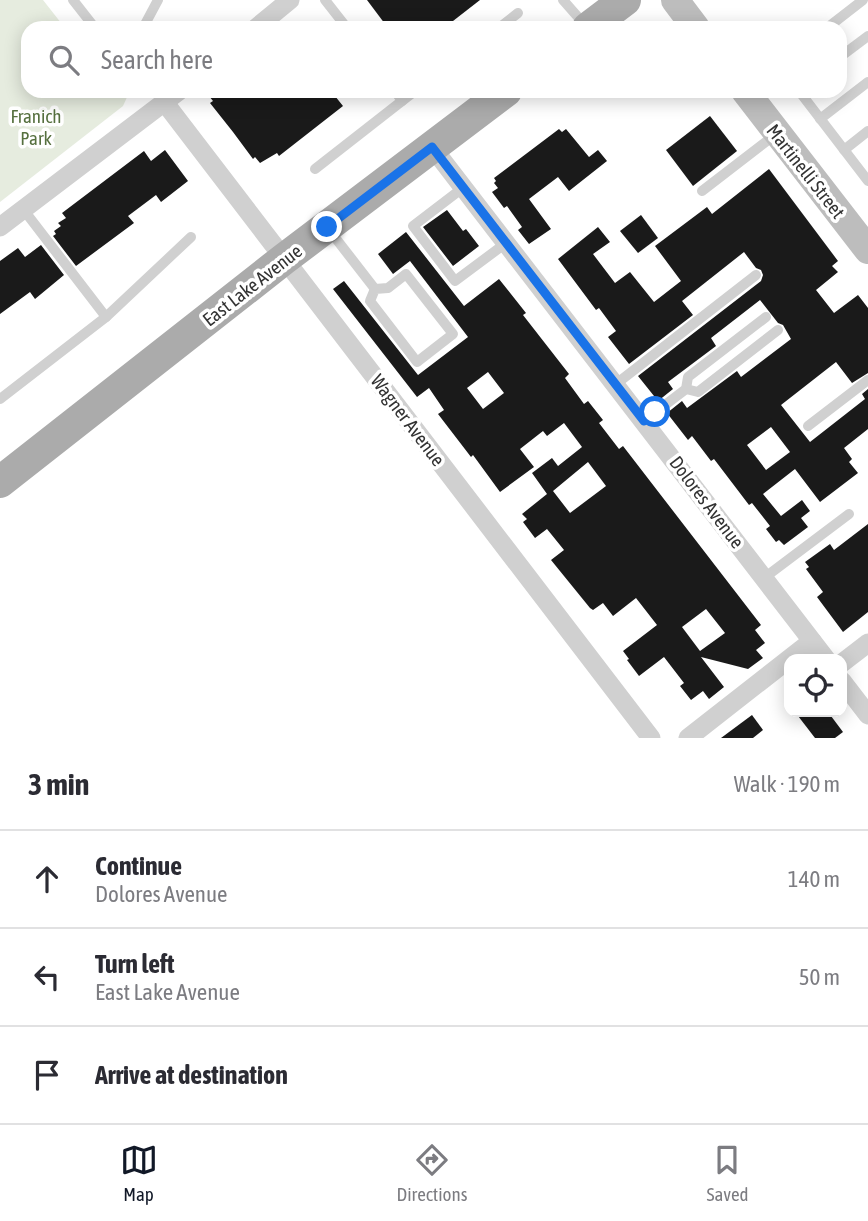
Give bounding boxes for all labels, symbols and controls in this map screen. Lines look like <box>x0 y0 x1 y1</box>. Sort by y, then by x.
search box <box>21 21 847 98</box>
icon: search <box>45 41 83 79</box>
text: Search here <box>101 45 213 75</box>
park label: Franich Park <box>10 105 62 149</box>
street label: Martinelli Street <box>762 120 850 222</box>
route end <box>311 211 342 242</box>
street label: East Lake Avenue <box>198 239 306 331</box>
street label: Wagner Avenue <box>366 370 450 470</box>
route start <box>639 396 670 427</box>
street label: Dolores Avenue <box>665 452 749 552</box>
map controls <box>784 654 847 717</box>
button: locate <box>784 654 847 717</box>
text: 3 min <box>28 767 89 801</box>
text: Walk · 190 m <box>734 771 840 797</box>
text: Continue <box>95 851 182 881</box>
icon: ahead <box>28 860 66 898</box>
text: 140 m <box>788 866 840 892</box>
text: Dolores Avenue <box>95 881 228 907</box>
text: Turn left <box>95 949 175 979</box>
icon: left <box>28 958 66 996</box>
text: 50 m <box>799 964 840 990</box>
text: East Lake Avenue <box>95 979 240 1005</box>
icon: arrive <box>28 1056 66 1094</box>
text: Arrive at destination <box>95 1060 288 1090</box>
tab: Map <box>120 1141 158 1205</box>
tab: Directions <box>397 1141 467 1205</box>
tab: Saved <box>706 1141 748 1205</box>

